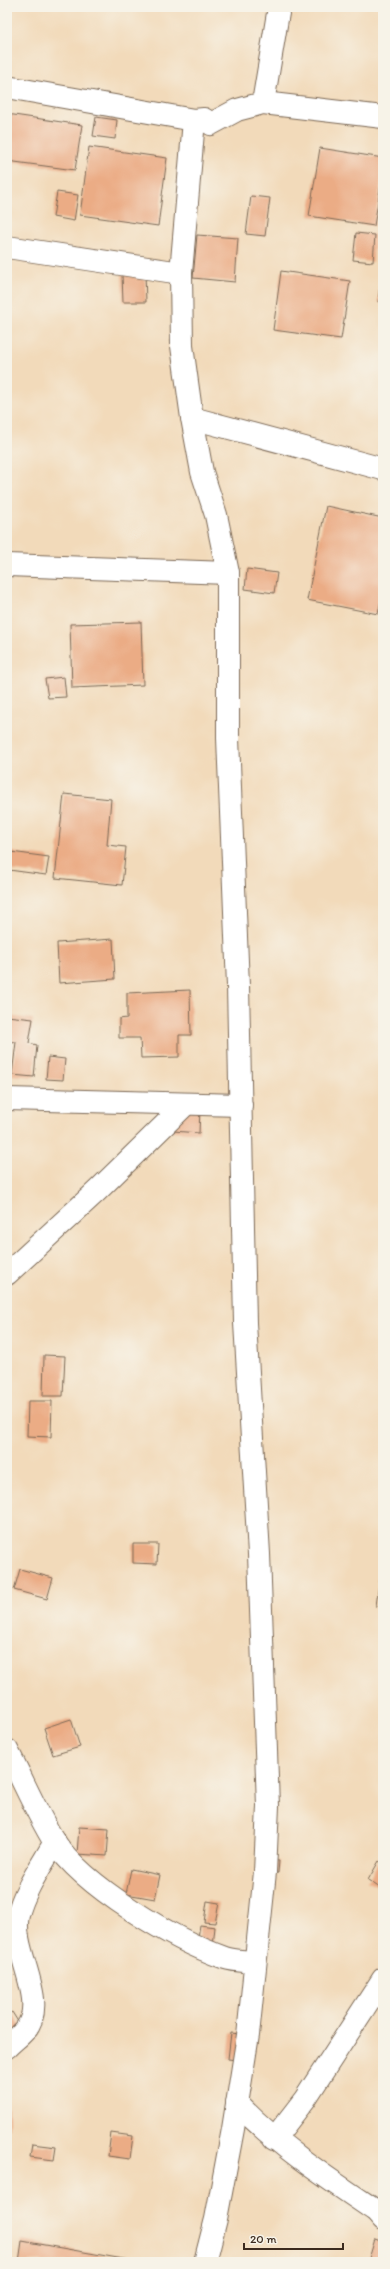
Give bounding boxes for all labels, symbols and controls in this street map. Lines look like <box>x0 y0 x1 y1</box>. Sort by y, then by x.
scale bar <box>244 2225 343 2251</box>
text: 20 m <box>250 2232 277 2246</box>

